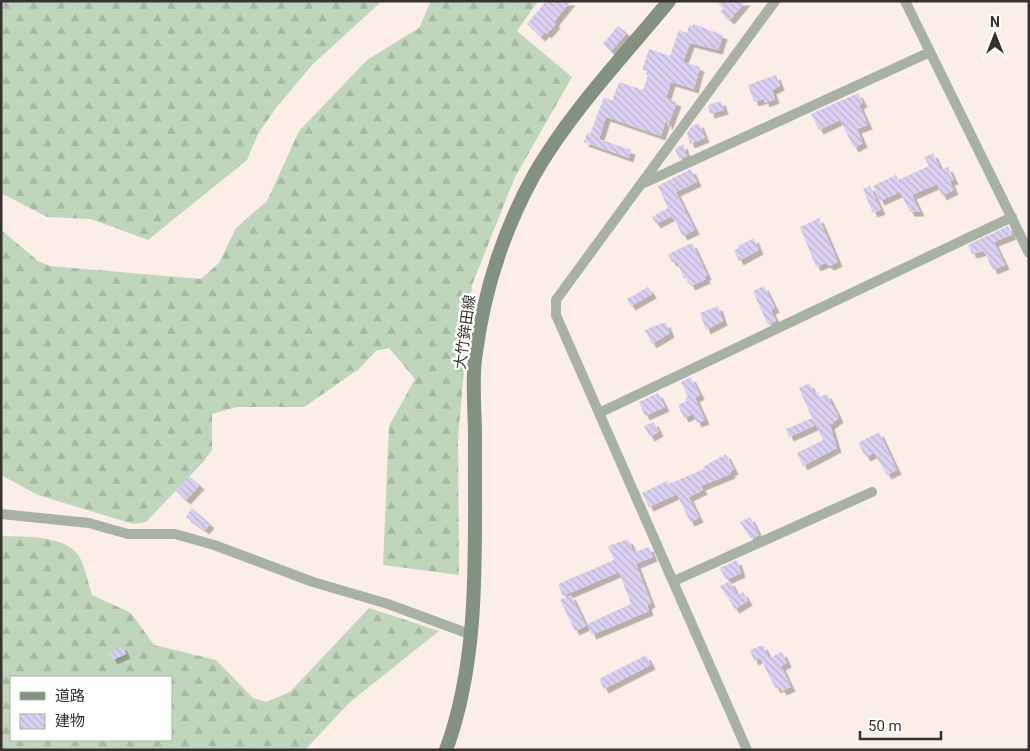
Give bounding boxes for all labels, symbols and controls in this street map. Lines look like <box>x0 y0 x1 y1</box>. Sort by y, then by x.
north arrow <box>970 10 1020 60</box>
text: N <box>990 14 1000 30</box>
street label: 大竹鉾田線 <box>451 294 479 370</box>
legend <box>10 676 172 741</box>
text: 道路 <box>55 687 85 705</box>
scale bar <box>860 708 941 740</box>
text: 建物 <box>55 712 85 730</box>
text: 50 m <box>868 717 902 735</box>

